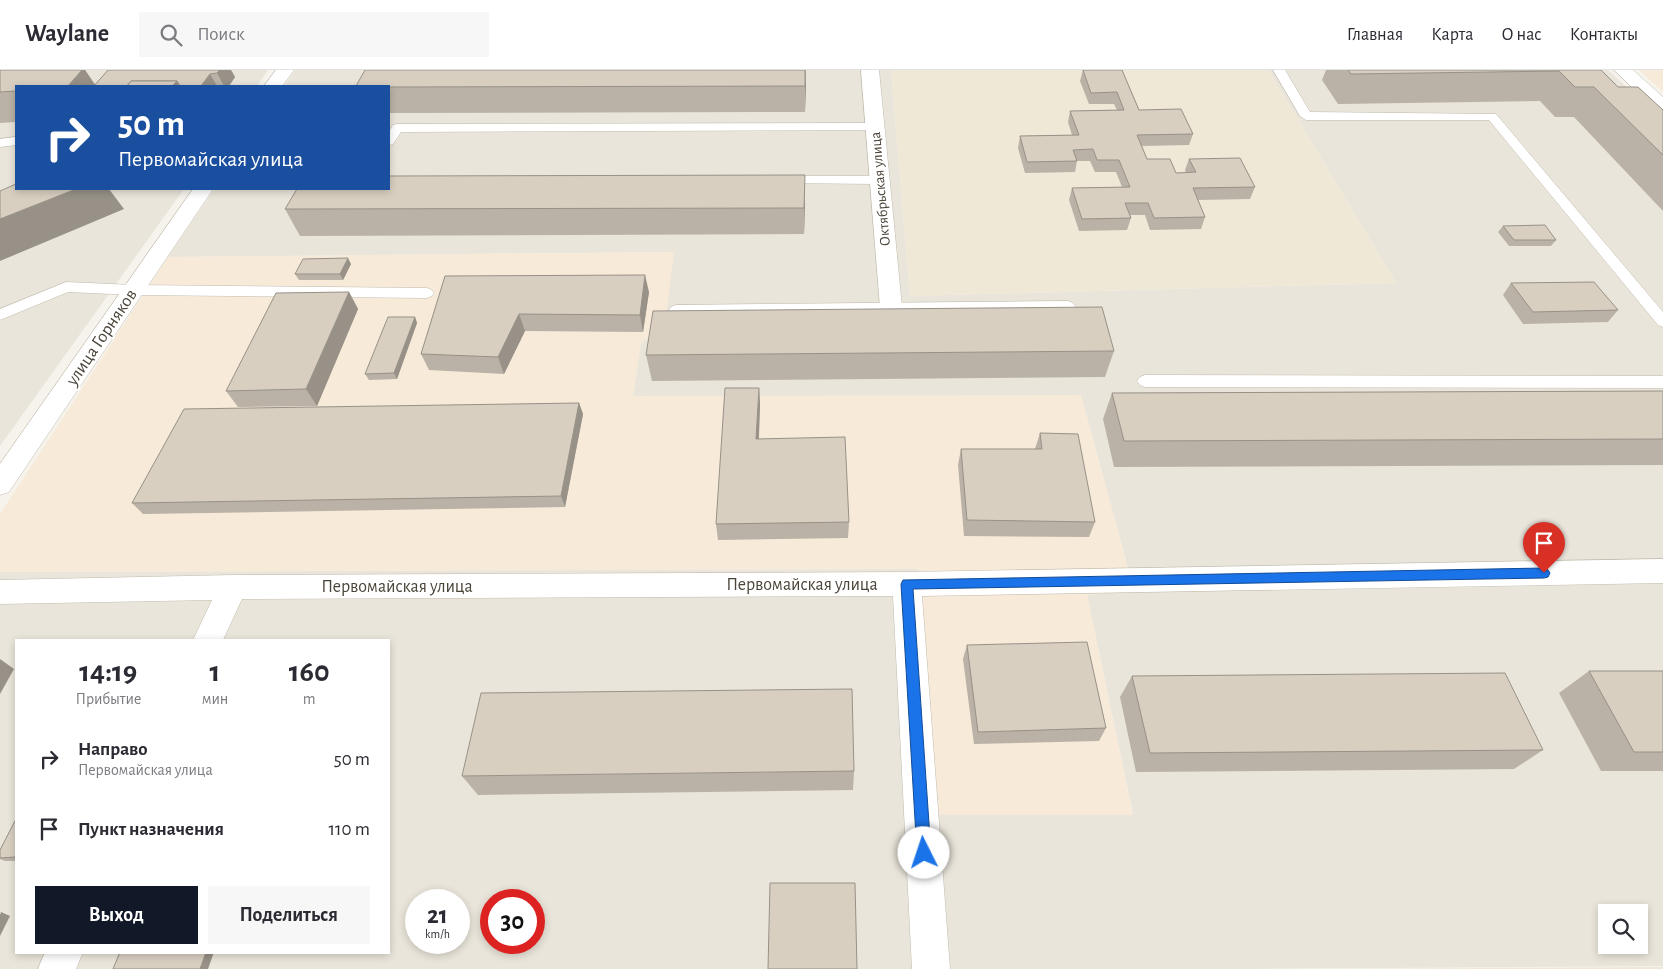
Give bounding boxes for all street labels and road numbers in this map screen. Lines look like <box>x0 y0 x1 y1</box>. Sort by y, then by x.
street label: Октябрьская улица <box>868 131 893 247</box>
street label: улица Горняков <box>62 286 141 390</box>
street label: Первомайская улица <box>726 576 878 594</box>
street label: Первомайская улица <box>321 578 473 596</box>

